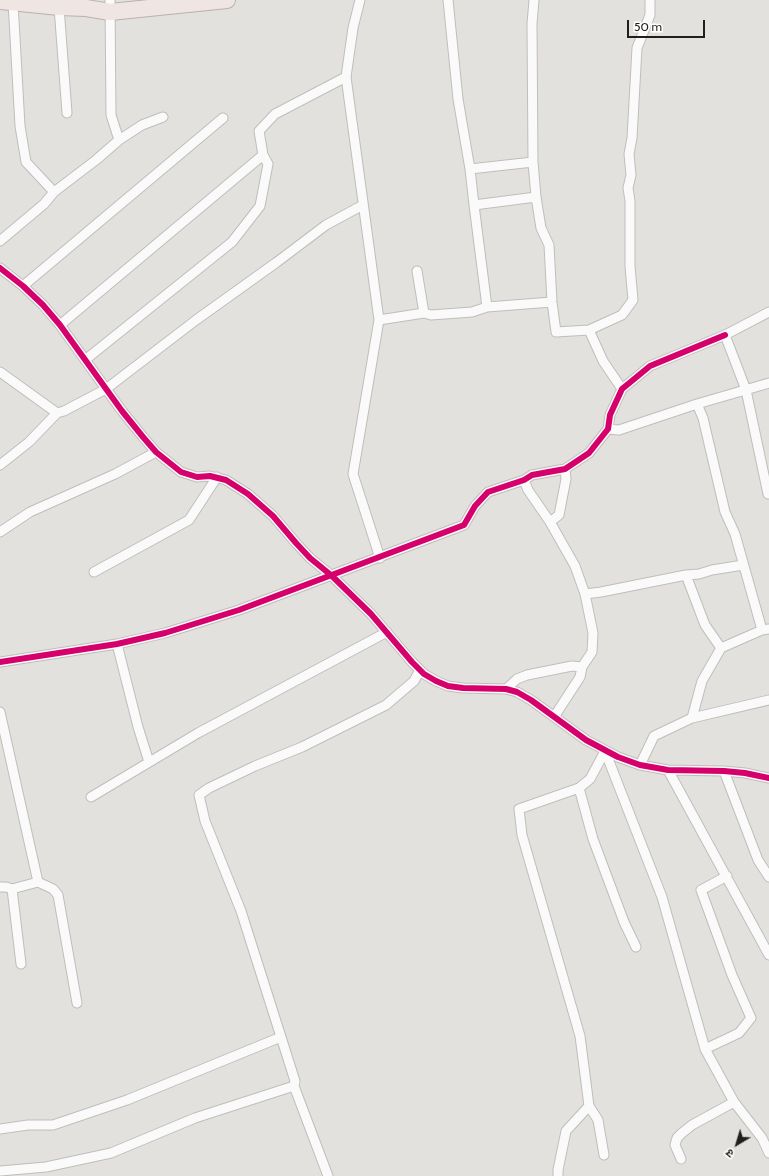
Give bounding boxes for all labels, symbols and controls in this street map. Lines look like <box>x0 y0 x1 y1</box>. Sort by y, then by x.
scale bar <box>629 12 707 38</box>
text: 50 m <box>634 19 662 34</box>
north arrow <box>717 1124 757 1164</box>
text: उ <box>723 1146 736 1161</box>

